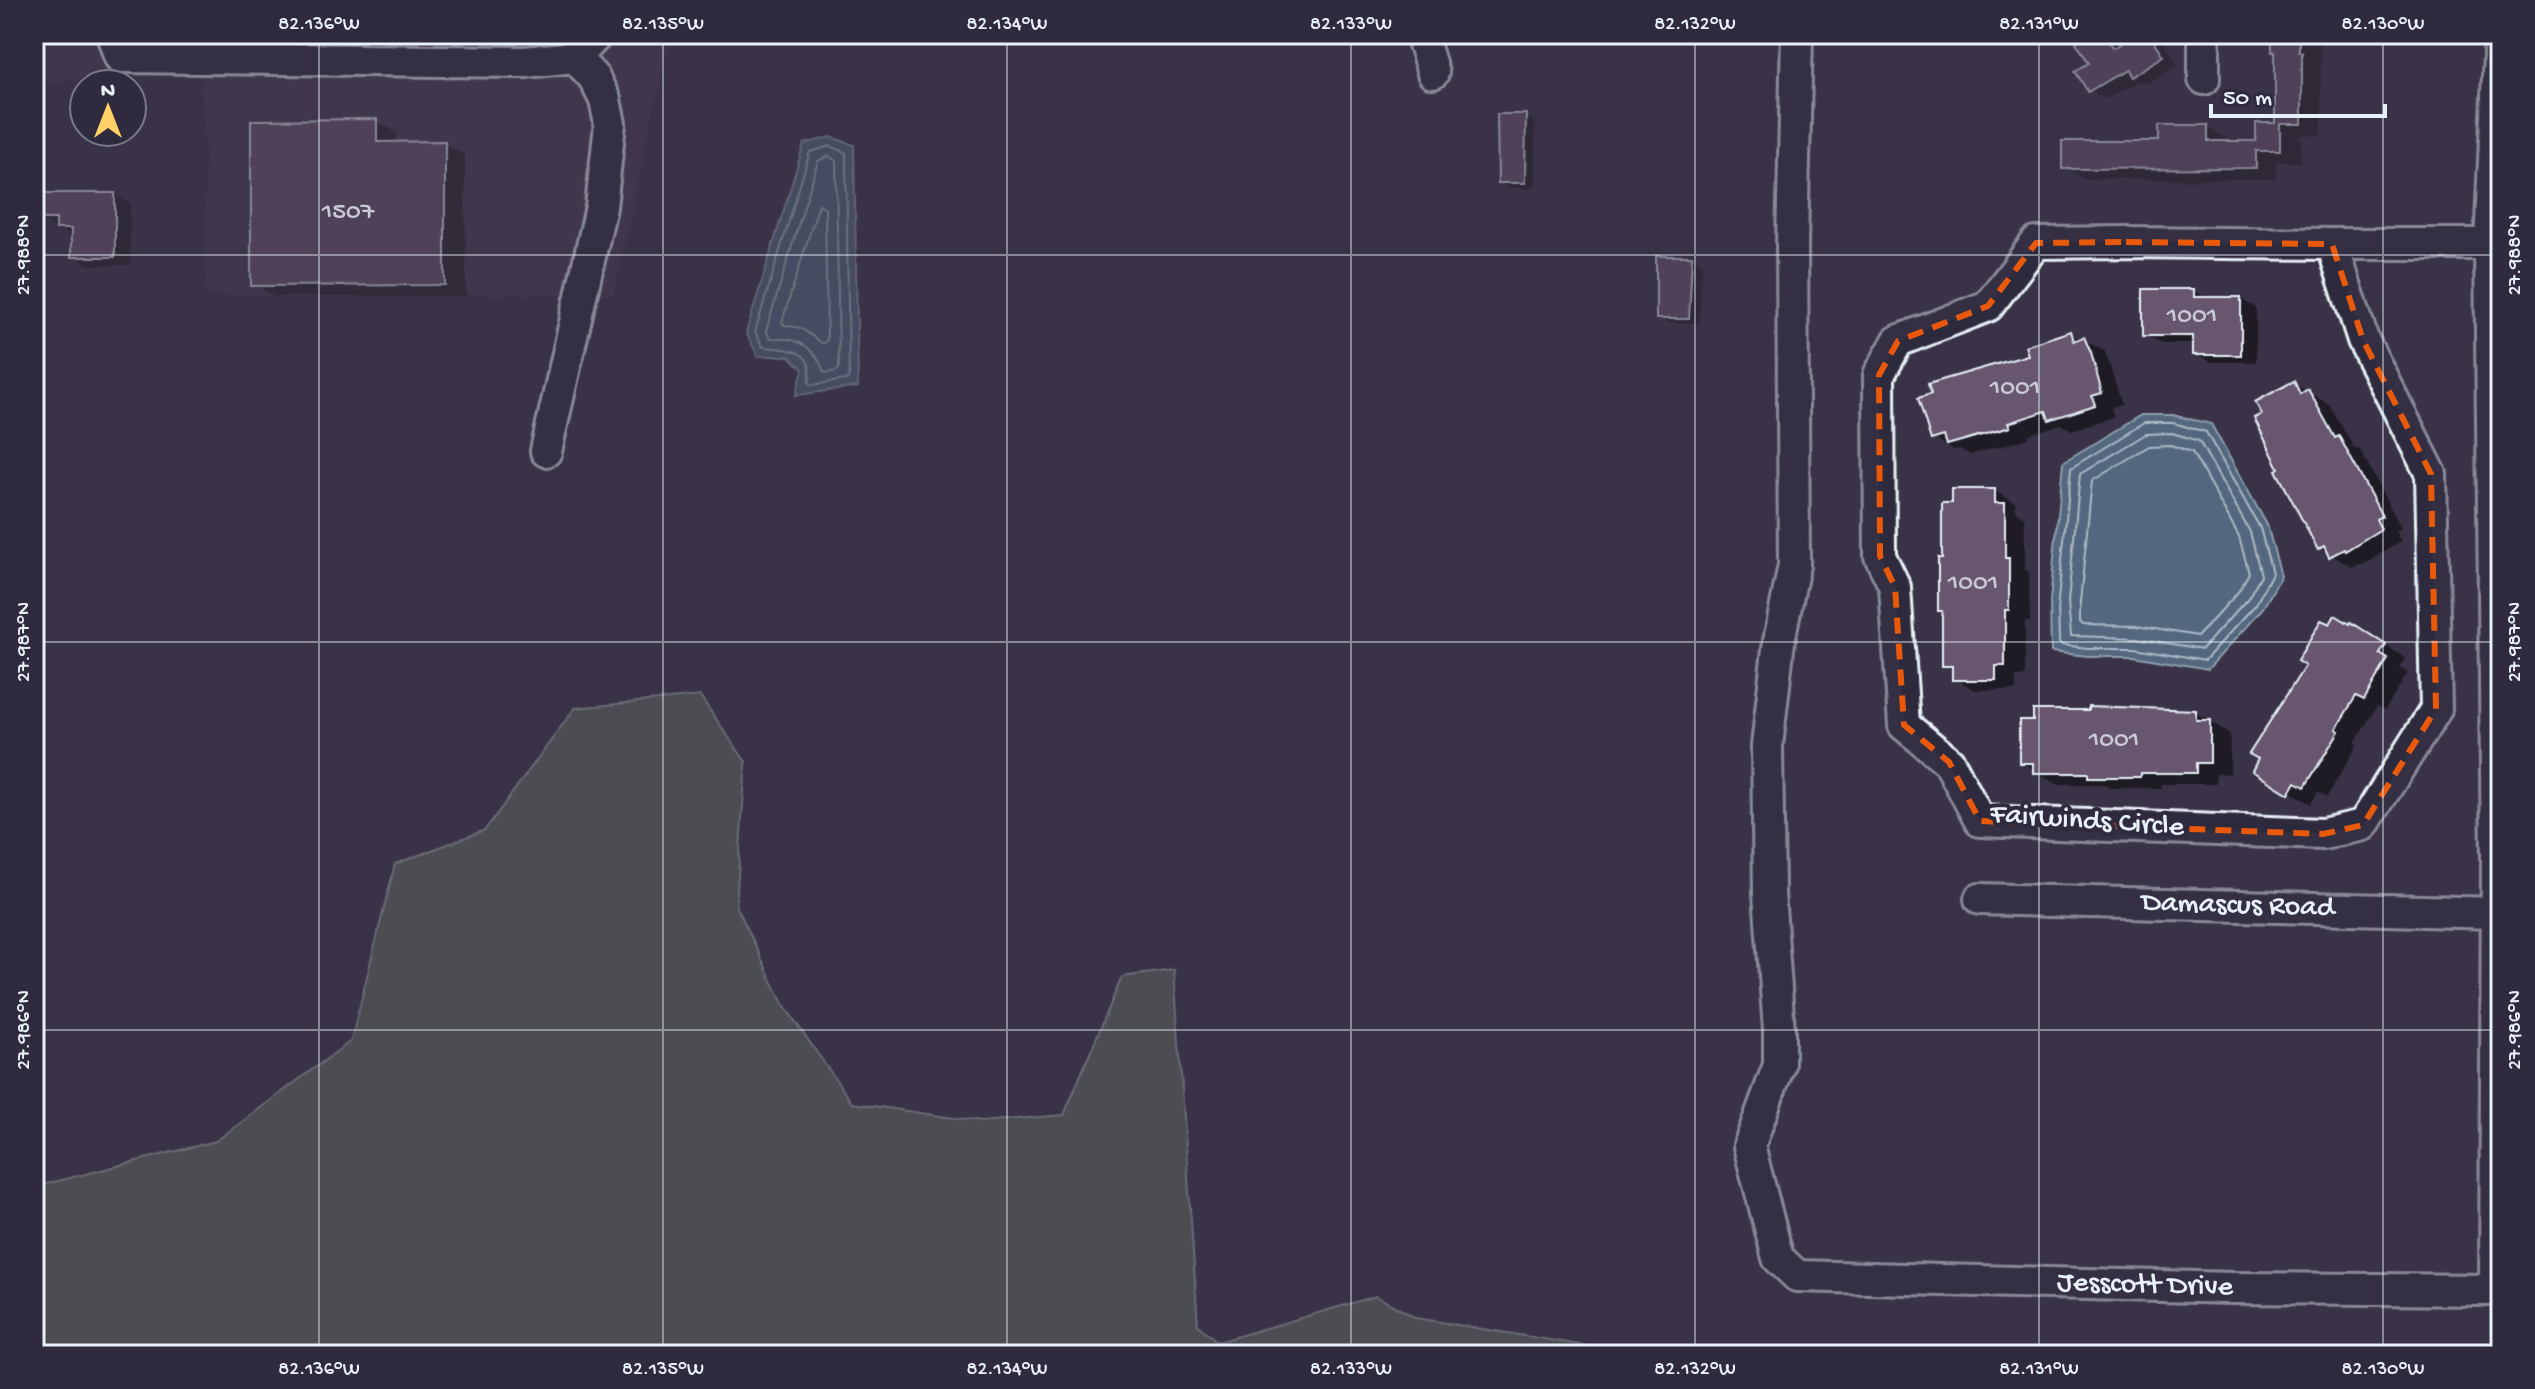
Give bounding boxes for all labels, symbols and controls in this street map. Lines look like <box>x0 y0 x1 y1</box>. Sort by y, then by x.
text: 82.136°W <box>278 14 360 37</box>
text: 82.135°W <box>622 14 704 37</box>
text: 82.134°W <box>967 14 1047 37</box>
text: 82.133°W <box>1310 14 1392 37</box>
text: 82.132°W <box>1654 14 1736 37</box>
text: 82.131°W <box>1999 14 2079 37</box>
text: 82.130°W <box>2342 14 2424 37</box>
north arrow <box>68 68 148 148</box>
scale bar <box>2211 68 2385 118</box>
text: N <box>101 79 115 105</box>
text: 50 m <box>2223 85 2272 114</box>
house number: 1507 <box>321 198 376 229</box>
text: 27.988°N <box>14 215 37 295</box>
text: 27.988°N <box>2505 215 2528 295</box>
house number: 1001 <box>2166 302 2217 333</box>
house number: 1001 <box>1989 374 2040 405</box>
house number: 1001 <box>1947 569 1998 600</box>
text: 27.987°N <box>14 602 37 682</box>
text: 27.987°N <box>2505 602 2528 682</box>
house number: 1001 <box>2088 726 2139 757</box>
street label: Fairwinds Circle <box>1988 798 2186 846</box>
street label: Damascus Road <box>2139 886 2337 926</box>
text: 27.986°N <box>14 990 37 1070</box>
text: 27.986°N <box>2505 990 2528 1070</box>
street label: Jesscott Drive <box>2056 1266 2234 1306</box>
text: 82.136°W <box>278 1359 360 1382</box>
text: 82.135°W <box>622 1359 704 1382</box>
text: 82.134°W <box>967 1359 1047 1382</box>
text: 82.133°W <box>1310 1359 1392 1382</box>
text: 82.132°W <box>1654 1359 1736 1382</box>
text: 82.131°W <box>1999 1359 2079 1382</box>
text: 82.130°W <box>2342 1359 2424 1382</box>

